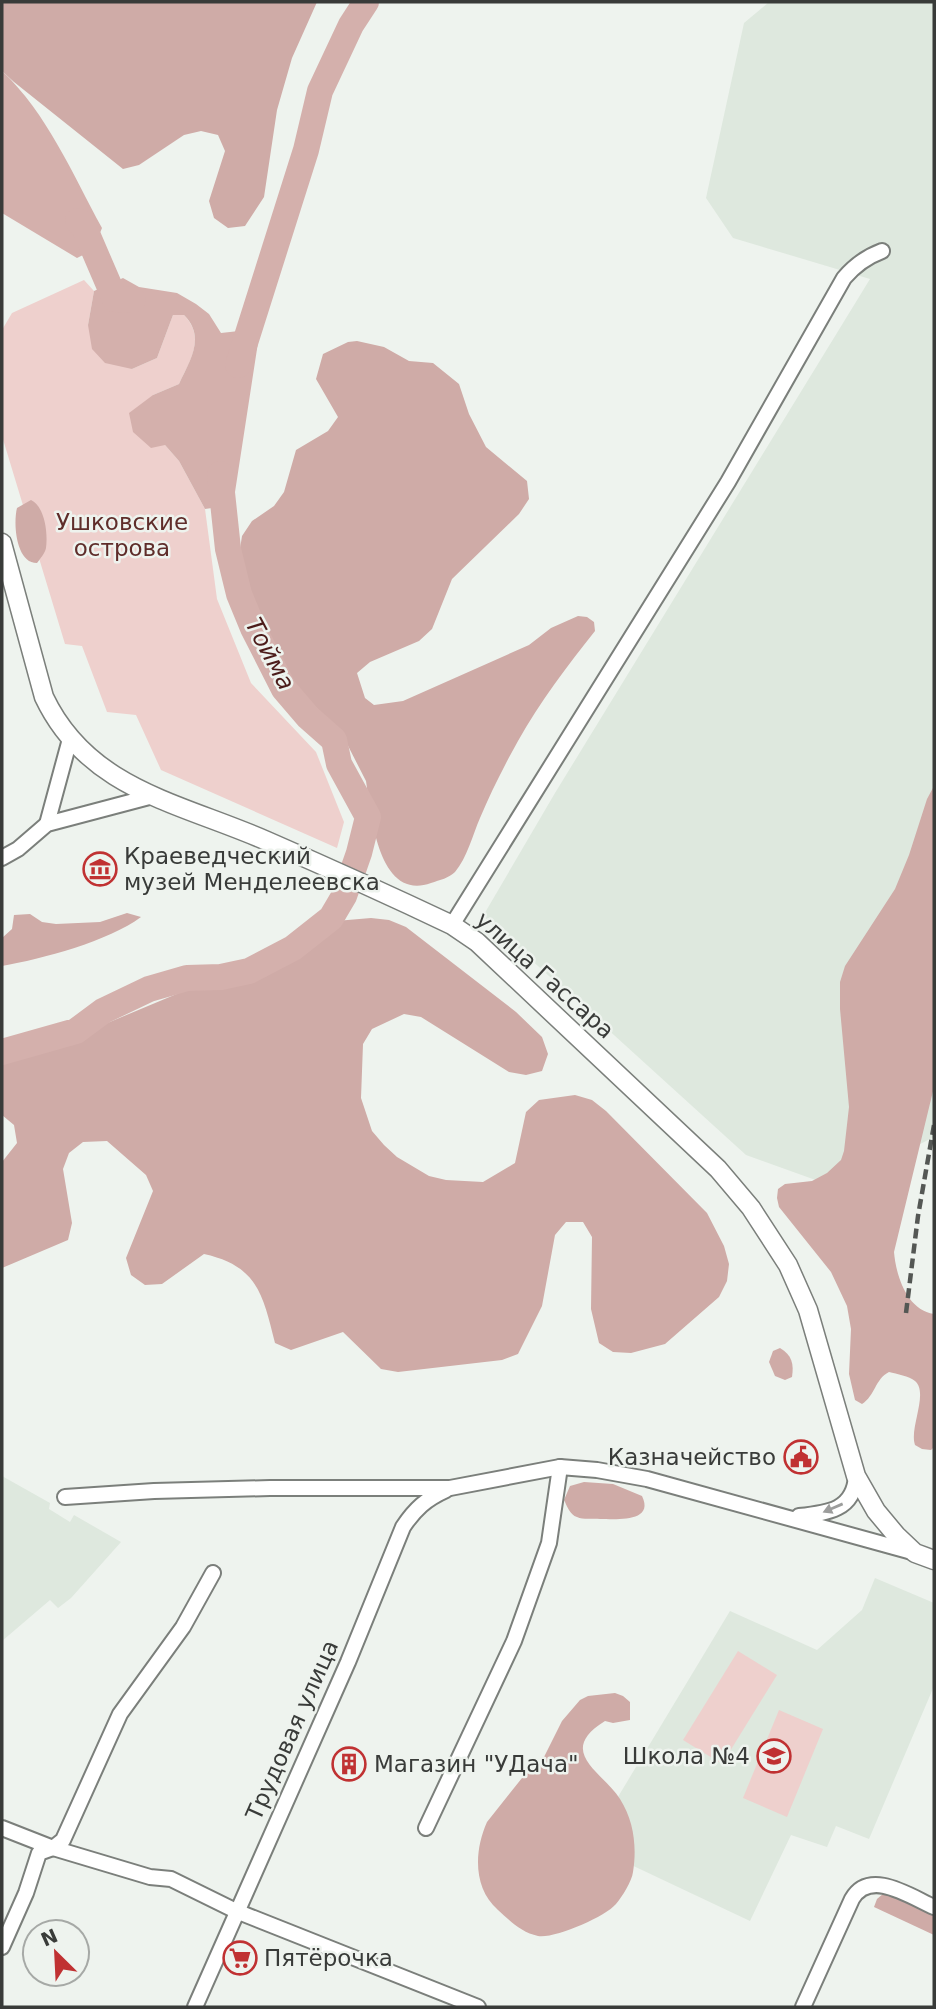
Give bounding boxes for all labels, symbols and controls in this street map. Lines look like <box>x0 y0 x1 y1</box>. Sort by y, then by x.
park label: Ушковские острова <box>56 509 188 561</box>
water label: Тойма <box>239 613 301 695</box>
place label: Краеведческий музей Менделеевска <box>124 843 380 895</box>
museum icon: Краеведческий музей Менделеевска <box>81 850 119 888</box>
street label: улица Гассара <box>471 906 619 1044</box>
public building icon: Казначейство <box>782 1438 820 1476</box>
place label: Казначейство <box>608 1444 776 1470</box>
one-way arrow <box>822 1503 843 1514</box>
street label: Трудовая улица <box>240 1636 343 1825</box>
school or university icon: Школа №4 <box>755 1737 793 1775</box>
place label: Школа №4 <box>623 1743 750 1769</box>
building icon: Магазин "УДача" <box>330 1745 368 1783</box>
place label: Магазин "УДача" <box>374 1751 579 1777</box>
north arrow <box>21 1918 91 1988</box>
text: N <box>37 1924 61 1951</box>
supermarket icon: Пятёрочка <box>221 1939 259 1977</box>
place label: Пятёрочка <box>264 1945 393 1971</box>

